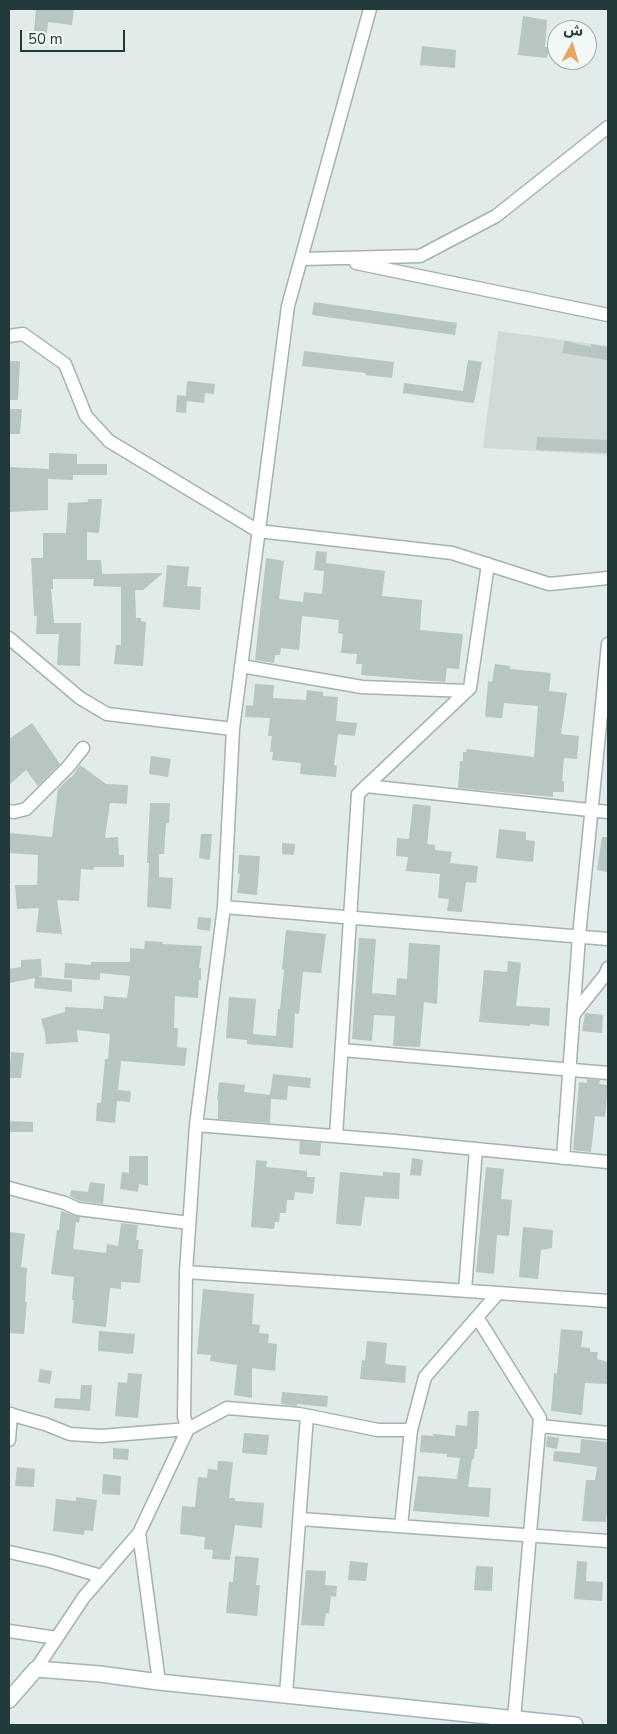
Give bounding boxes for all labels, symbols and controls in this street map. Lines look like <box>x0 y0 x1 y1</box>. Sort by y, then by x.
scale bar <box>22 20 128 52</box>
north arrow <box>547 20 597 70</box>
text: ش <box>563 20 584 41</box>
text: 50 m <box>28 29 63 49</box>

